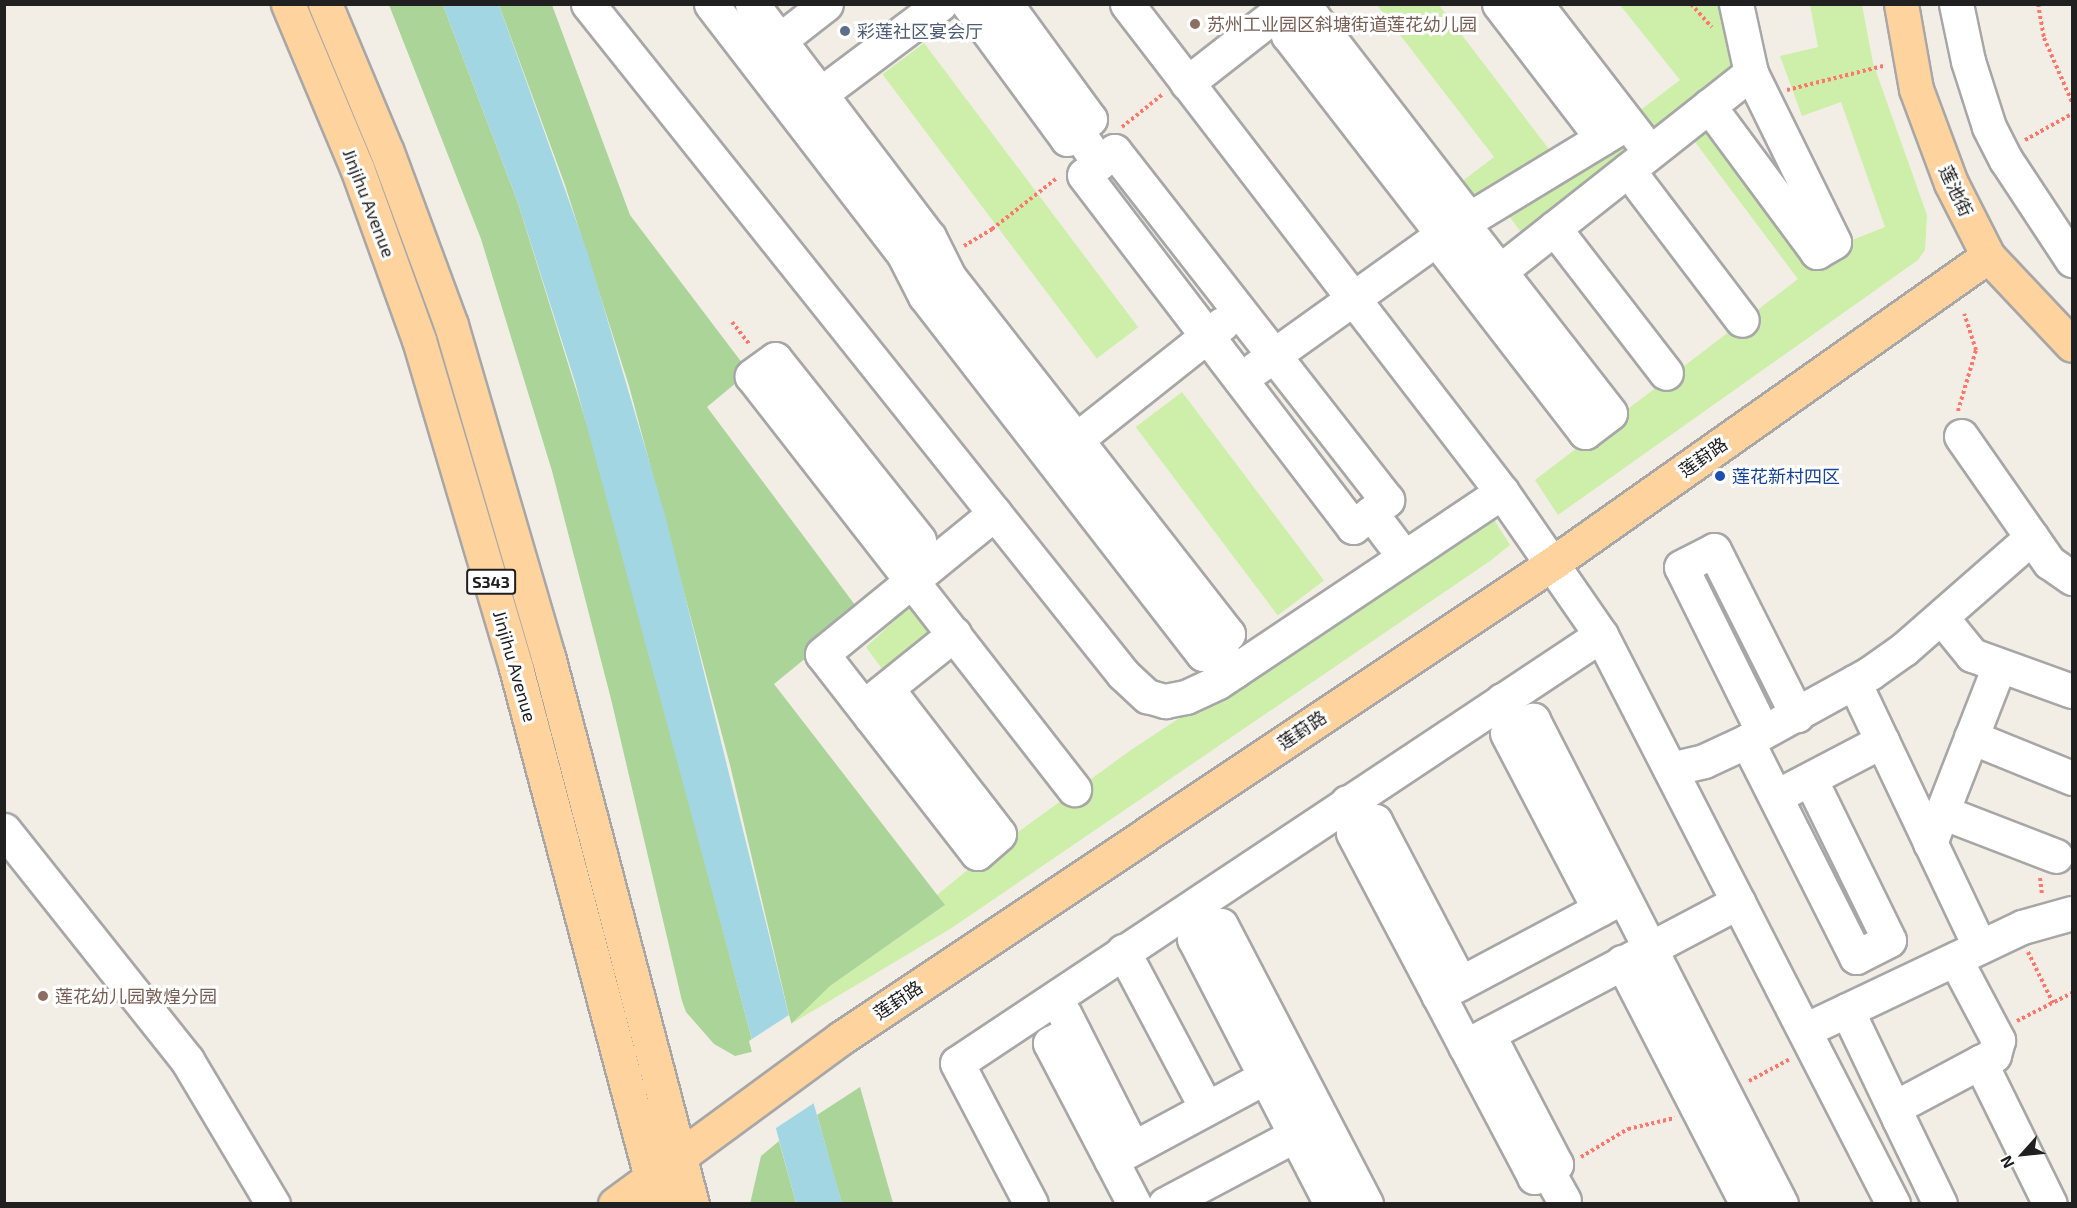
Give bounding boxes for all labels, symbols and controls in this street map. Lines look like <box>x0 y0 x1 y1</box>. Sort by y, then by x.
place label: 苏州工业园区斜塘街道莲花幼儿园 <box>1207 13 1477 35</box>
marker: 苏州工业园区斜塘街道莲花幼儿园 <box>1188 17 1202 31</box>
place label: 彩莲社区宴会厅 <box>857 20 983 42</box>
marker: 彩莲社区宴会厅 <box>838 24 852 38</box>
street label: Jinjihu Avenue <box>338 145 400 261</box>
street label: 莲池街 <box>1935 162 1977 220</box>
street label: 莲葑路 <box>1675 433 1731 481</box>
place label: 莲花新村四区 <box>1732 465 1840 487</box>
marker: 莲花新村四区 <box>1713 469 1727 483</box>
road number: S343 <box>466 569 516 595</box>
street label: Jinjihu Avenue <box>489 608 541 724</box>
street label: 莲葑路 <box>1274 706 1330 754</box>
street label: 莲葑路 <box>870 976 926 1024</box>
place label: 莲花幼儿园敦煌分园 <box>55 985 217 1007</box>
marker: 莲花幼儿园敦煌分园 <box>36 989 50 1003</box>
north arrow <box>1993 1124 2053 1184</box>
text: N <box>1995 1153 2018 1172</box>

